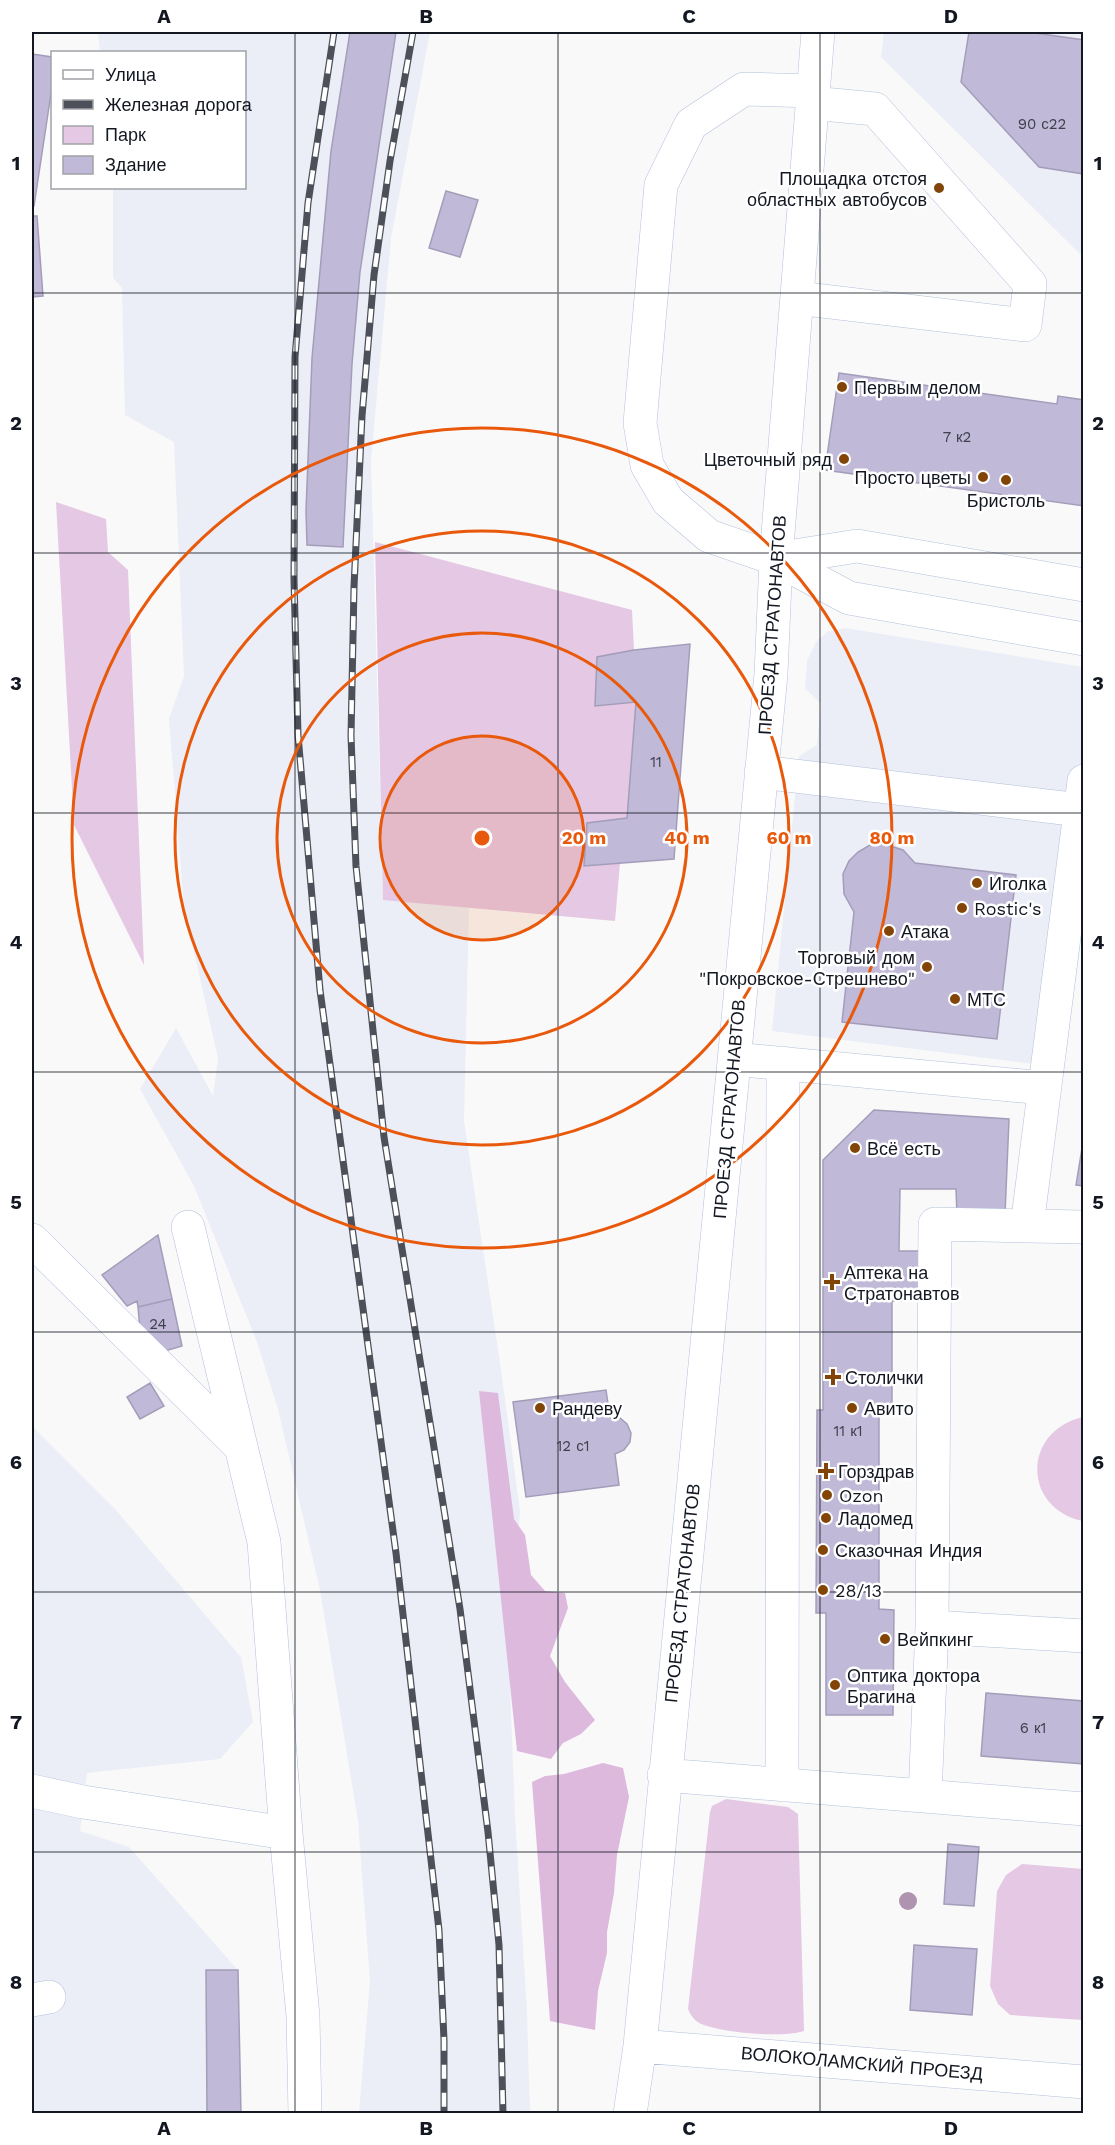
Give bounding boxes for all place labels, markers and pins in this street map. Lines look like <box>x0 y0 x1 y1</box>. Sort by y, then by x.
place label: Площадка отстоя областных автобусов <box>747 168 927 210</box>
marker: Площадка отстоя областных автобусов <box>932 181 946 195</box>
place label: Первым делом <box>854 377 981 398</box>
marker: Первым делом <box>835 380 849 394</box>
place label: Цветочный ряд <box>704 449 832 470</box>
marker: Цветочный ряд <box>837 452 851 466</box>
place label: Просто цветы <box>855 467 971 488</box>
marker: Просто цветы <box>976 470 990 484</box>
marker: Бристоль <box>999 473 1013 487</box>
place label: Бристоль <box>967 490 1045 511</box>
centre of rings <box>472 828 492 848</box>
place label: Иголка <box>989 873 1047 894</box>
marker: Иголка <box>970 876 984 890</box>
place label: Rostic's <box>974 898 1042 919</box>
marker: Rostic's <box>955 901 969 915</box>
place label: Атака <box>901 921 950 942</box>
marker: Атака <box>882 924 896 938</box>
place label: Торговый дом "Покровское-Стрешнево" <box>699 947 915 989</box>
marker: Торговый дом "Покровское-Стрешнево" <box>920 960 934 974</box>
place label: МТС <box>967 989 1006 1010</box>
marker: МТС <box>948 992 962 1006</box>
place label: Всё есть <box>867 1138 941 1159</box>
marker: Всё есть <box>848 1141 862 1155</box>
place label: Аптека на Стратонавтов <box>844 1262 960 1304</box>
marker: Аптека на Стратонавтов <box>825 1275 839 1289</box>
place label: Столички <box>845 1367 924 1388</box>
marker: Столички <box>826 1370 840 1384</box>
place label: Рандеву <box>552 1398 622 1419</box>
place label: Авито <box>864 1398 914 1419</box>
marker: Рандеву <box>533 1401 547 1415</box>
marker: Авито <box>845 1401 859 1415</box>
place label: Горздрав <box>838 1461 914 1482</box>
marker: Горздрав <box>819 1464 833 1478</box>
place label: Ozon <box>839 1485 884 1506</box>
marker: Ozon <box>820 1488 834 1502</box>
place label: Ладомед <box>838 1508 913 1529</box>
marker: Ладомед <box>819 1511 833 1525</box>
place label: Сказочная Индия <box>835 1540 982 1561</box>
marker: Сказочная Индия <box>816 1543 830 1557</box>
place label: 28/13 <box>835 1580 882 1601</box>
marker: 28/13 <box>816 1583 830 1597</box>
place label: Вейпкинг <box>897 1629 974 1650</box>
marker: Вейпкинг <box>878 1632 892 1646</box>
place label: Оптика доктора Брагина <box>847 1665 981 1707</box>
marker: Оптика доктора Брагина <box>828 1678 842 1692</box>

